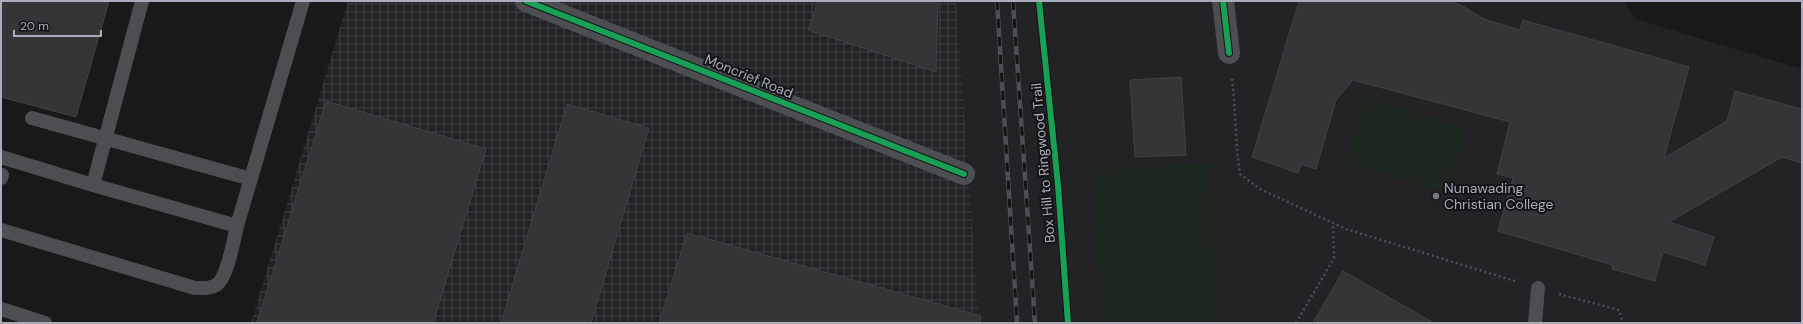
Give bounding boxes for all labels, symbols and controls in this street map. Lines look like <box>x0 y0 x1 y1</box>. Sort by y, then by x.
scale bar <box>14 12 101 38</box>
text: 20 m <box>20 18 49 34</box>
street label: Moncrief Road <box>702 50 796 102</box>
street label: Box Hill to Ringwood Trail <box>1027 82 1059 244</box>
place label: Nunawading Christian College <box>1444 179 1554 213</box>
marker: Nunawading Christian College <box>1431 191 1441 201</box>

